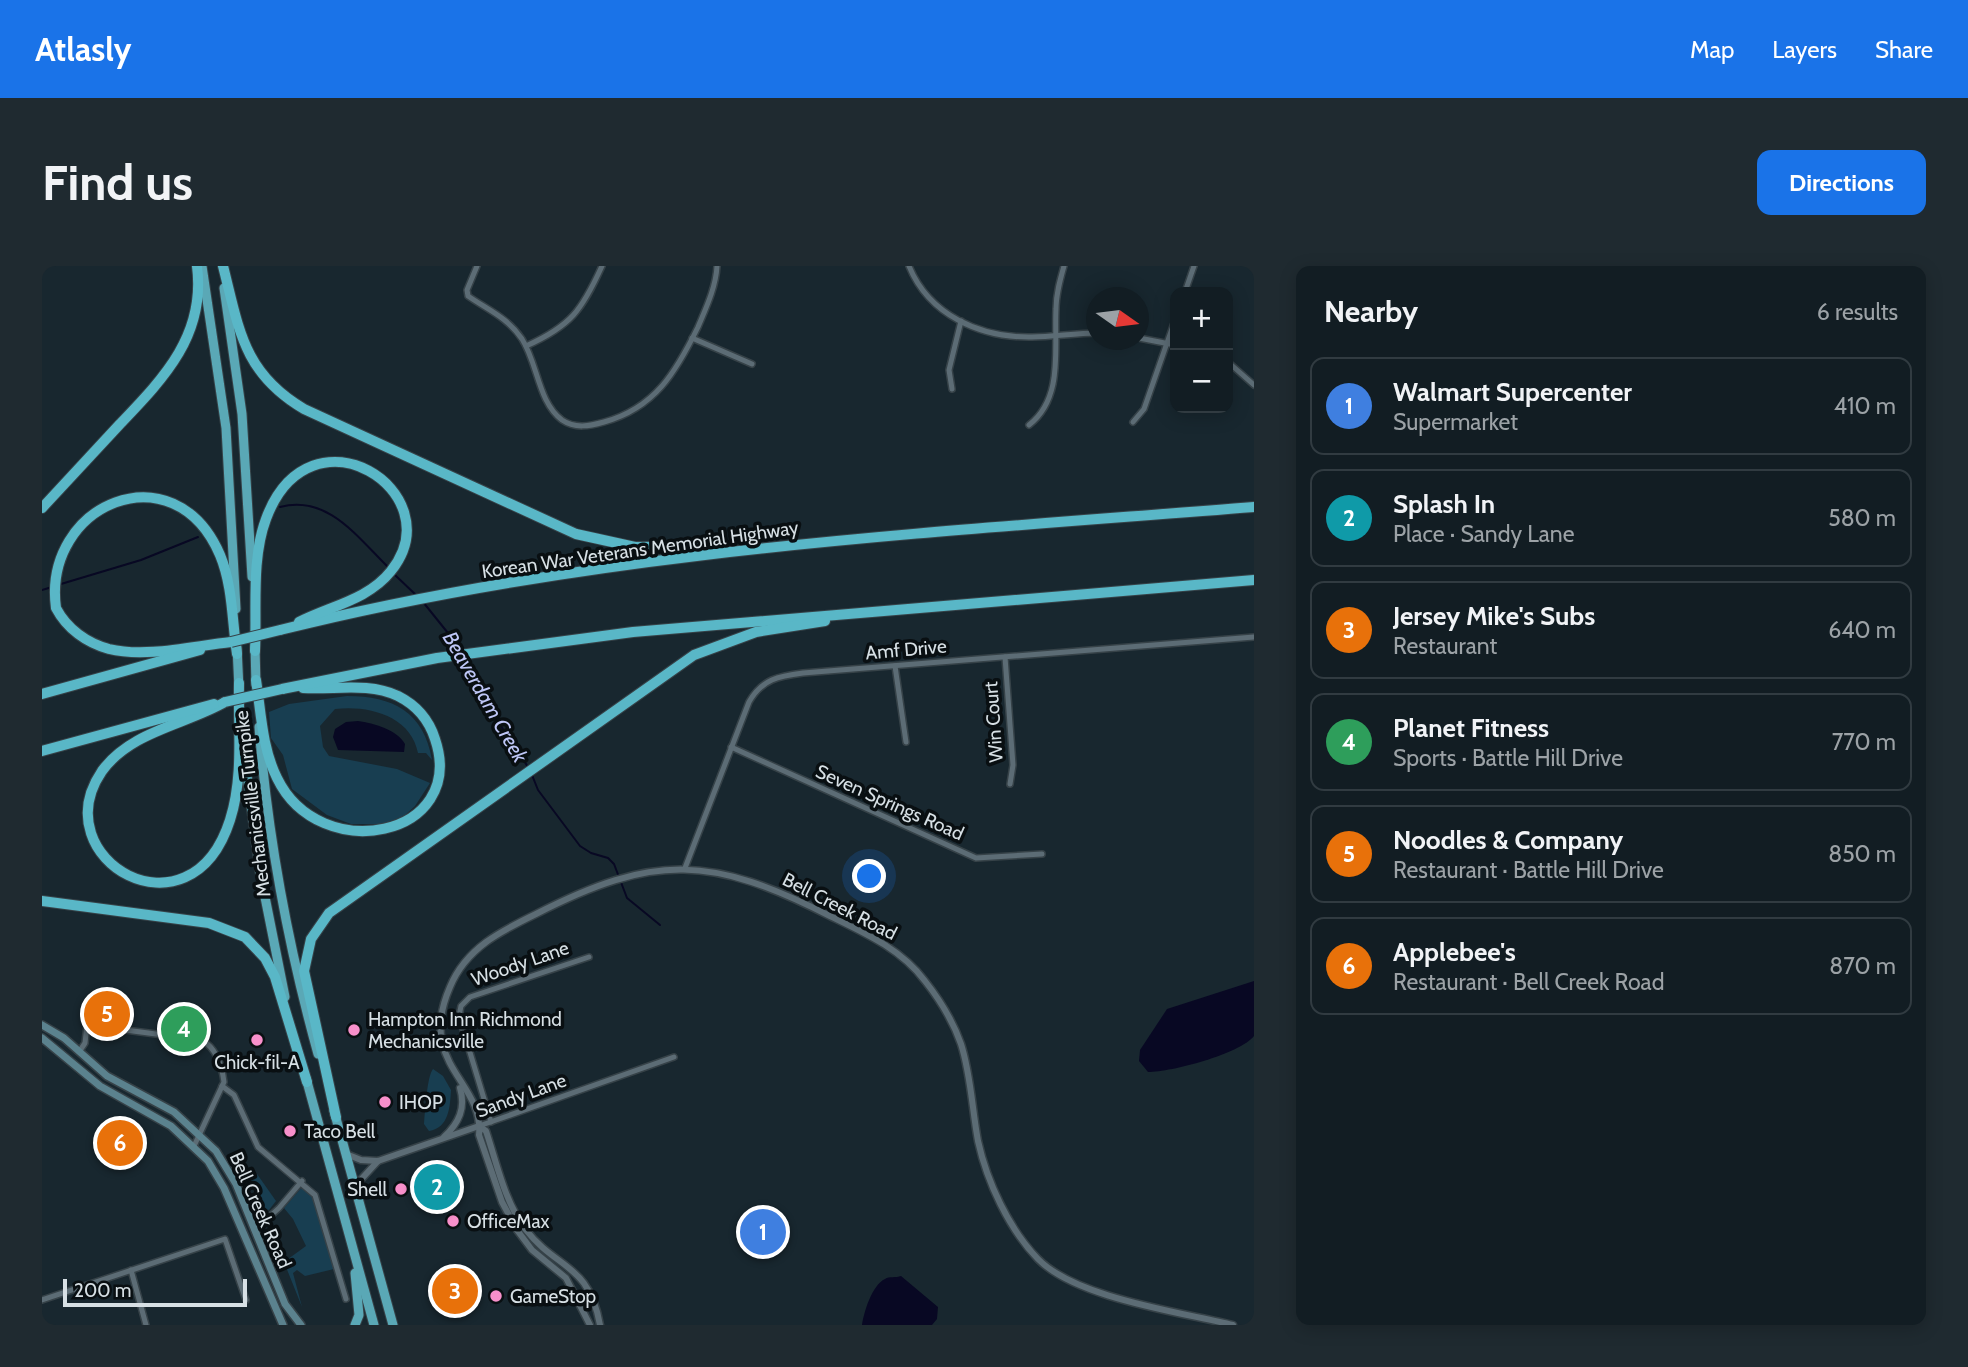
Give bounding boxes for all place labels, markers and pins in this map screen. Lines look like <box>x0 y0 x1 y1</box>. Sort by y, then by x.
pin: 5 <box>84 988 130 1040</box>
pin: 4 <box>161 1003 207 1055</box>
place label: Hampton Inn Richmond Mechanicsville <box>368 1008 562 1053</box>
marker: Hampton Inn Richmond Mechanicsville <box>346 1022 362 1038</box>
marker: Chick-fil-A <box>249 1032 265 1048</box>
place label: Chick-fil-A <box>214 1051 300 1074</box>
place label: IHOP <box>399 1091 443 1114</box>
marker: IHOP <box>377 1094 393 1110</box>
pin: 6 <box>97 1117 143 1169</box>
place label: Taco Bell <box>304 1120 376 1143</box>
marker: Taco Bell <box>282 1123 298 1139</box>
pin: 2 <box>414 1161 460 1213</box>
place label: Shell <box>347 1178 388 1201</box>
marker: Shell <box>393 1181 409 1197</box>
pin: 1 <box>740 1206 786 1258</box>
place label: OfficeMax <box>467 1210 550 1233</box>
marker: OfficeMax <box>445 1213 461 1229</box>
pin: 3 <box>432 1265 478 1317</box>
place label: GameStop <box>510 1285 596 1308</box>
marker: GameStop <box>488 1288 504 1304</box>

